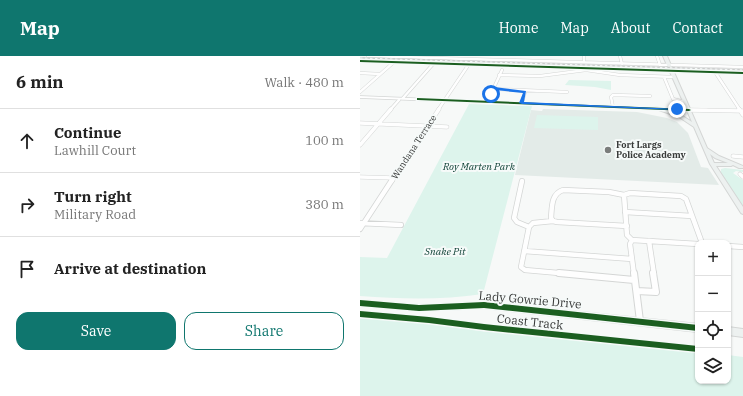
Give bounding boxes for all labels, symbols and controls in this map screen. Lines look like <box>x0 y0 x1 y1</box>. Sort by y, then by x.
text: Map <box>20 16 60 40</box>
text: Home <box>499 19 538 37</box>
text: Map <box>560 19 589 37</box>
text: About <box>611 19 650 37</box>
text: Contact <box>672 19 723 37</box>
text: 6 min <box>16 71 64 93</box>
text: Walk · 480 m <box>265 74 344 91</box>
route start <box>482 85 500 103</box>
route end <box>668 100 686 118</box>
street label: Wandana Terrace <box>389 112 439 181</box>
text: Continue <box>54 123 121 142</box>
icon: ahead <box>16 130 38 152</box>
text: 100 m <box>305 132 344 149</box>
place label: Fort Largs Police Academy <box>616 139 687 160</box>
text: Lawhill Court <box>54 142 136 159</box>
marker: Fort Largs Police Academy <box>603 145 613 155</box>
park label: Roy Marten Park <box>442 160 516 173</box>
text: Turn right <box>54 187 132 206</box>
icon: right <box>16 194 38 216</box>
text: 380 m <box>305 196 344 213</box>
text: Military Road <box>54 206 136 223</box>
map controls <box>695 240 731 384</box>
button: + <box>695 240 731 276</box>
park label: Snake Pit <box>424 245 466 258</box>
icon: arrive <box>16 258 38 280</box>
text: Arrive at destination <box>54 259 206 278</box>
button: − <box>695 276 731 312</box>
street label: Lady Gowrie Drive <box>478 288 582 311</box>
street label: Coast Track <box>496 311 564 332</box>
button: Save <box>16 312 176 350</box>
button: Share <box>184 312 344 350</box>
button: locate <box>695 312 731 348</box>
button: layers <box>695 348 731 384</box>

